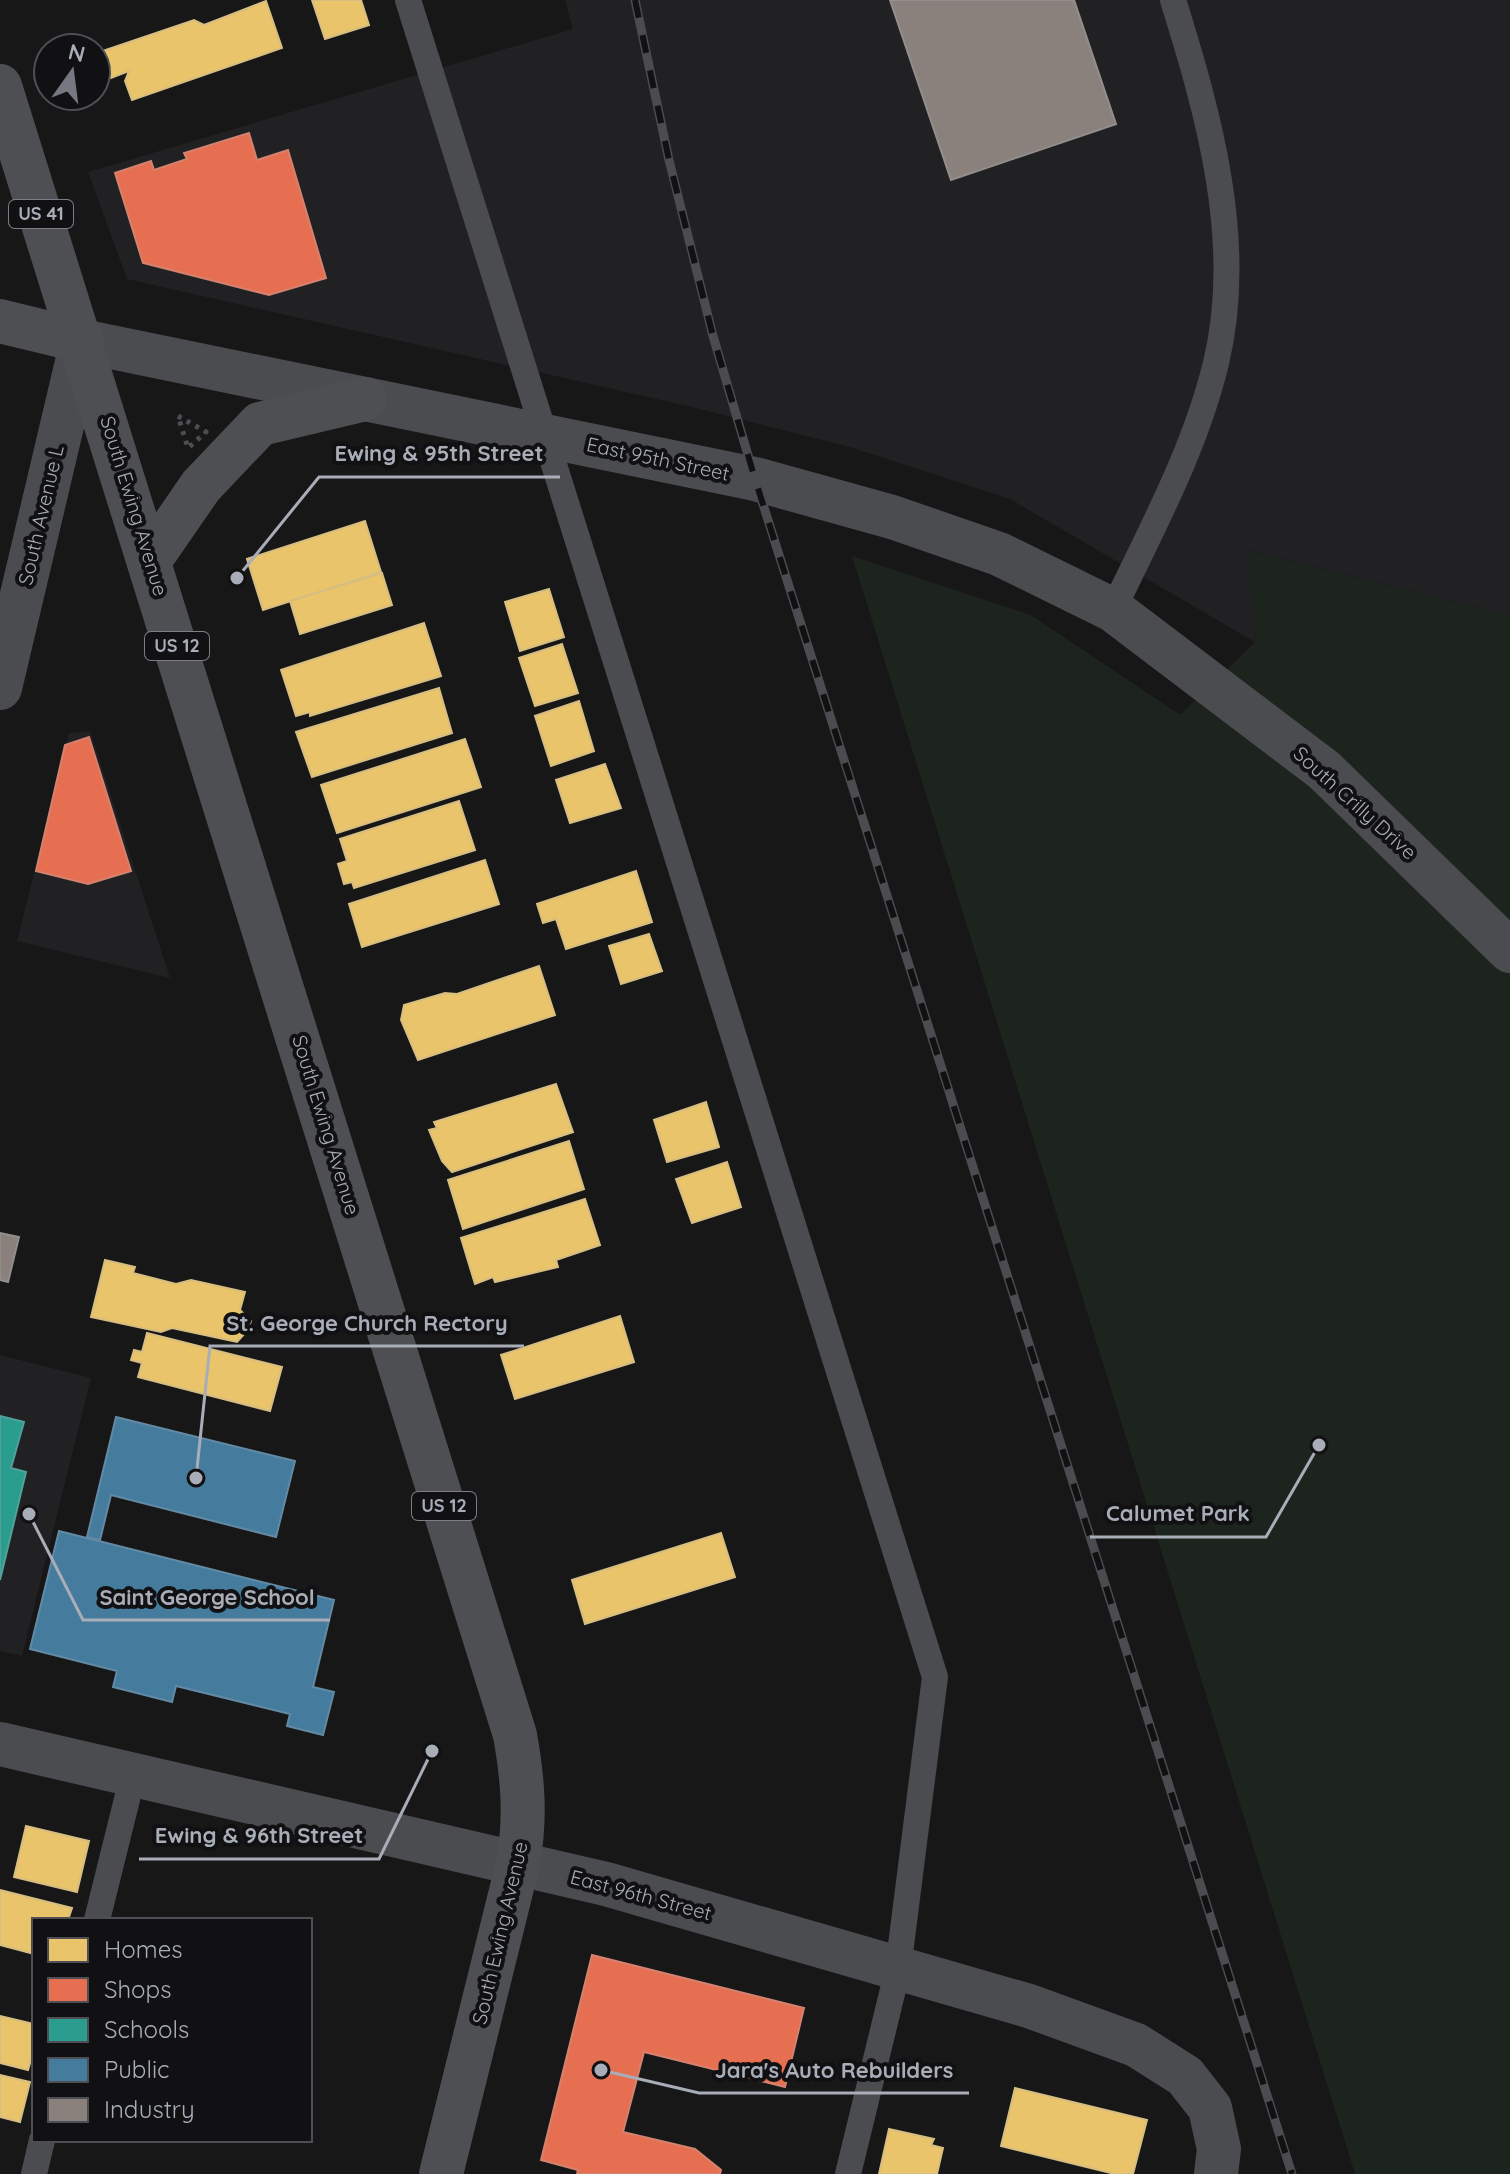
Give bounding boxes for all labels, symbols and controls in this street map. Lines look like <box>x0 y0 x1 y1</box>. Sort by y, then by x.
north arrow <box>32 32 112 112</box>
text: N <box>66 37 88 68</box>
road number: US 41 <box>9 200 73 228</box>
street label: South Ewing Avenue <box>95 413 174 599</box>
callout: Ewing & 95th Street <box>319 431 560 477</box>
street label: East 95th Street <box>584 431 732 486</box>
text: Ewing & 95th Street <box>334 439 544 467</box>
street label: South Avenue L <box>12 442 69 587</box>
road number: US 12 <box>145 632 209 660</box>
street label: South Crilly Drive <box>1289 741 1422 865</box>
street label: South Ewing Avenue <box>287 1032 366 1218</box>
callout: St. George Church Rectory <box>210 1300 524 1346</box>
text: St. George Church Rectory <box>226 1309 508 1337</box>
callout: Calumet Park <box>1090 1491 1266 1537</box>
road number: US 12 <box>412 1492 476 1520</box>
text: Calumet Park <box>1106 1499 1250 1527</box>
callout: Saint George School <box>83 1574 330 1620</box>
text: Saint George School <box>99 1583 315 1611</box>
callout: Ewing & 96th Street <box>139 1813 379 1859</box>
text: Ewing & 96th Street <box>155 1821 363 1849</box>
street label: South Ewing Avenue <box>466 1839 533 2027</box>
street label: East 96th Street <box>568 1864 715 1925</box>
legend <box>32 1918 312 2142</box>
text: Homes <box>104 1934 182 1964</box>
text: Shops <box>104 1974 171 2004</box>
text: Schools <box>104 2014 189 2044</box>
callout: Jara's Auto Rebuilders <box>699 2047 969 2093</box>
text: Public <box>104 2054 169 2084</box>
text: Jara's Auto Rebuilders <box>715 2056 953 2084</box>
text: Industry <box>104 2094 195 2124</box>

